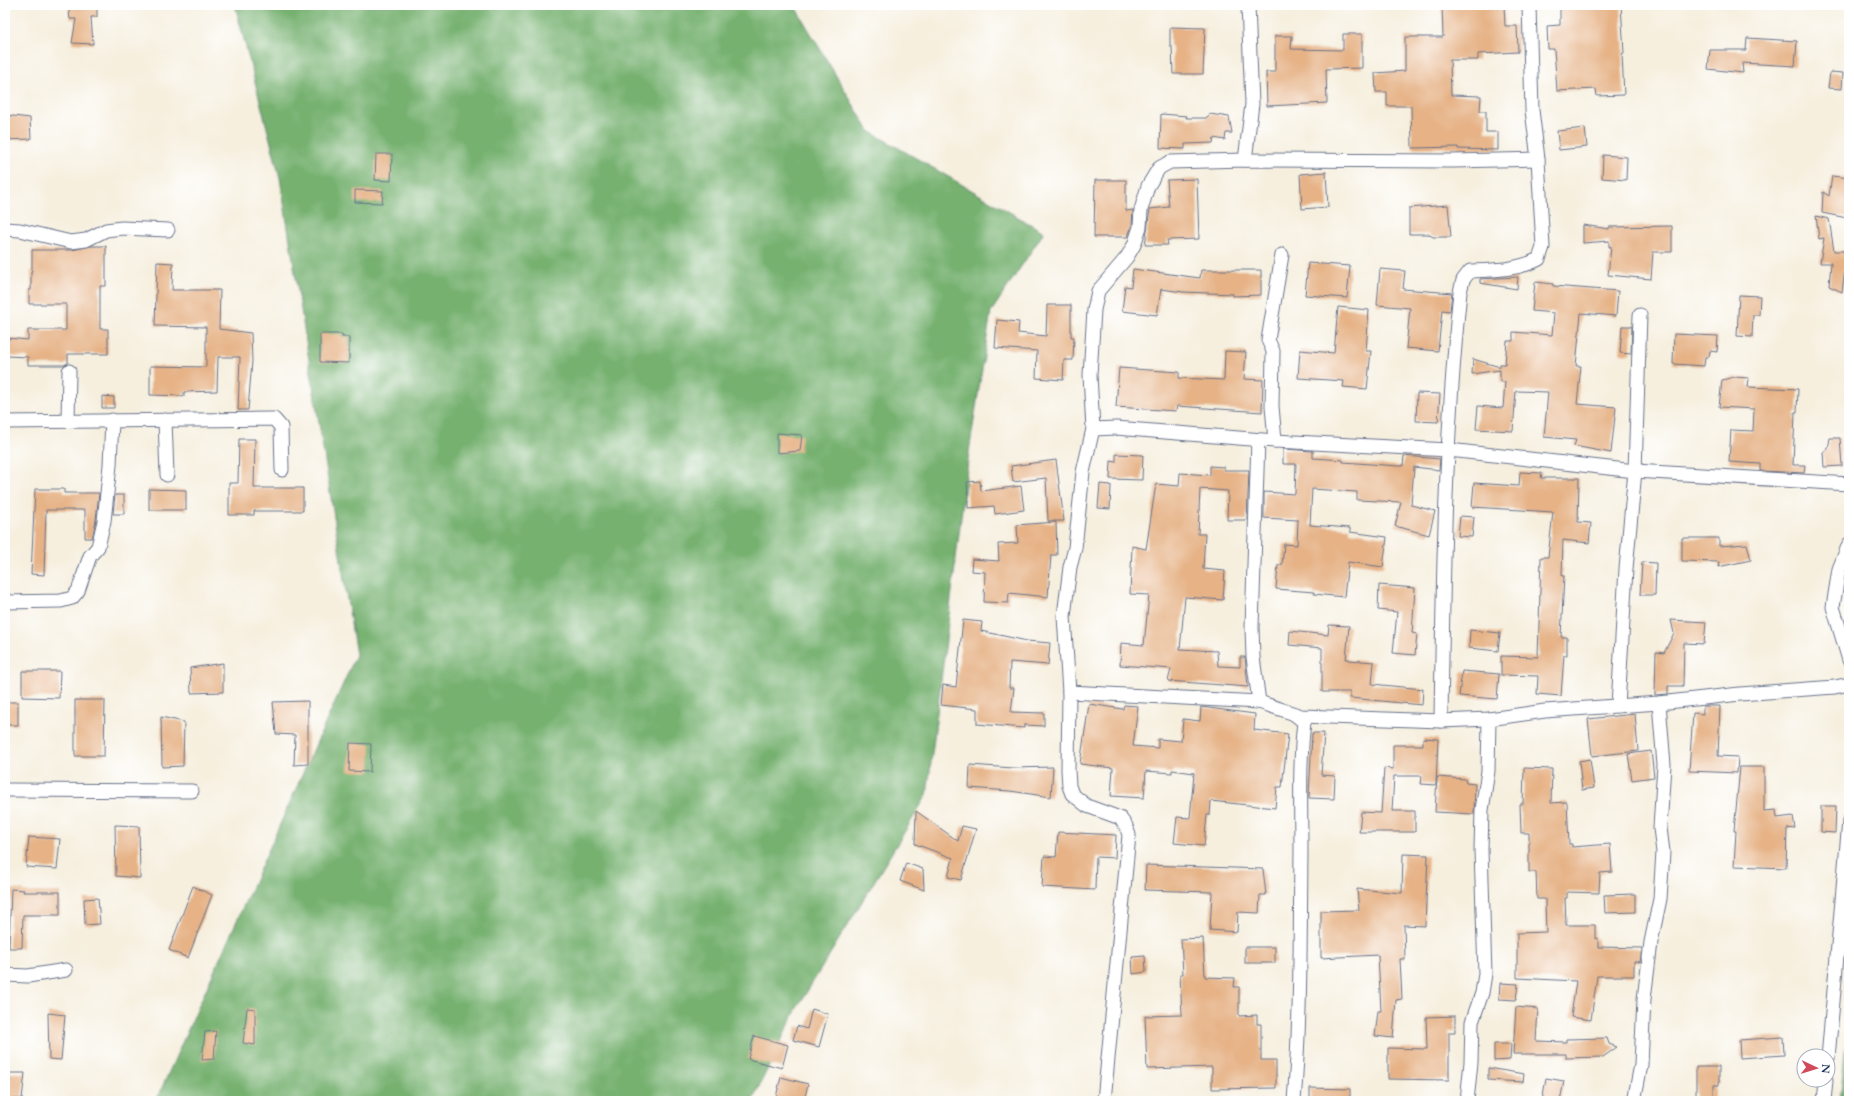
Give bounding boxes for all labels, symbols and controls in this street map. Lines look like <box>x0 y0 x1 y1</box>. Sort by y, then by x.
north arrow <box>1796 1048 1836 1088</box>
text: N <box>1818 1063 1833 1074</box>

